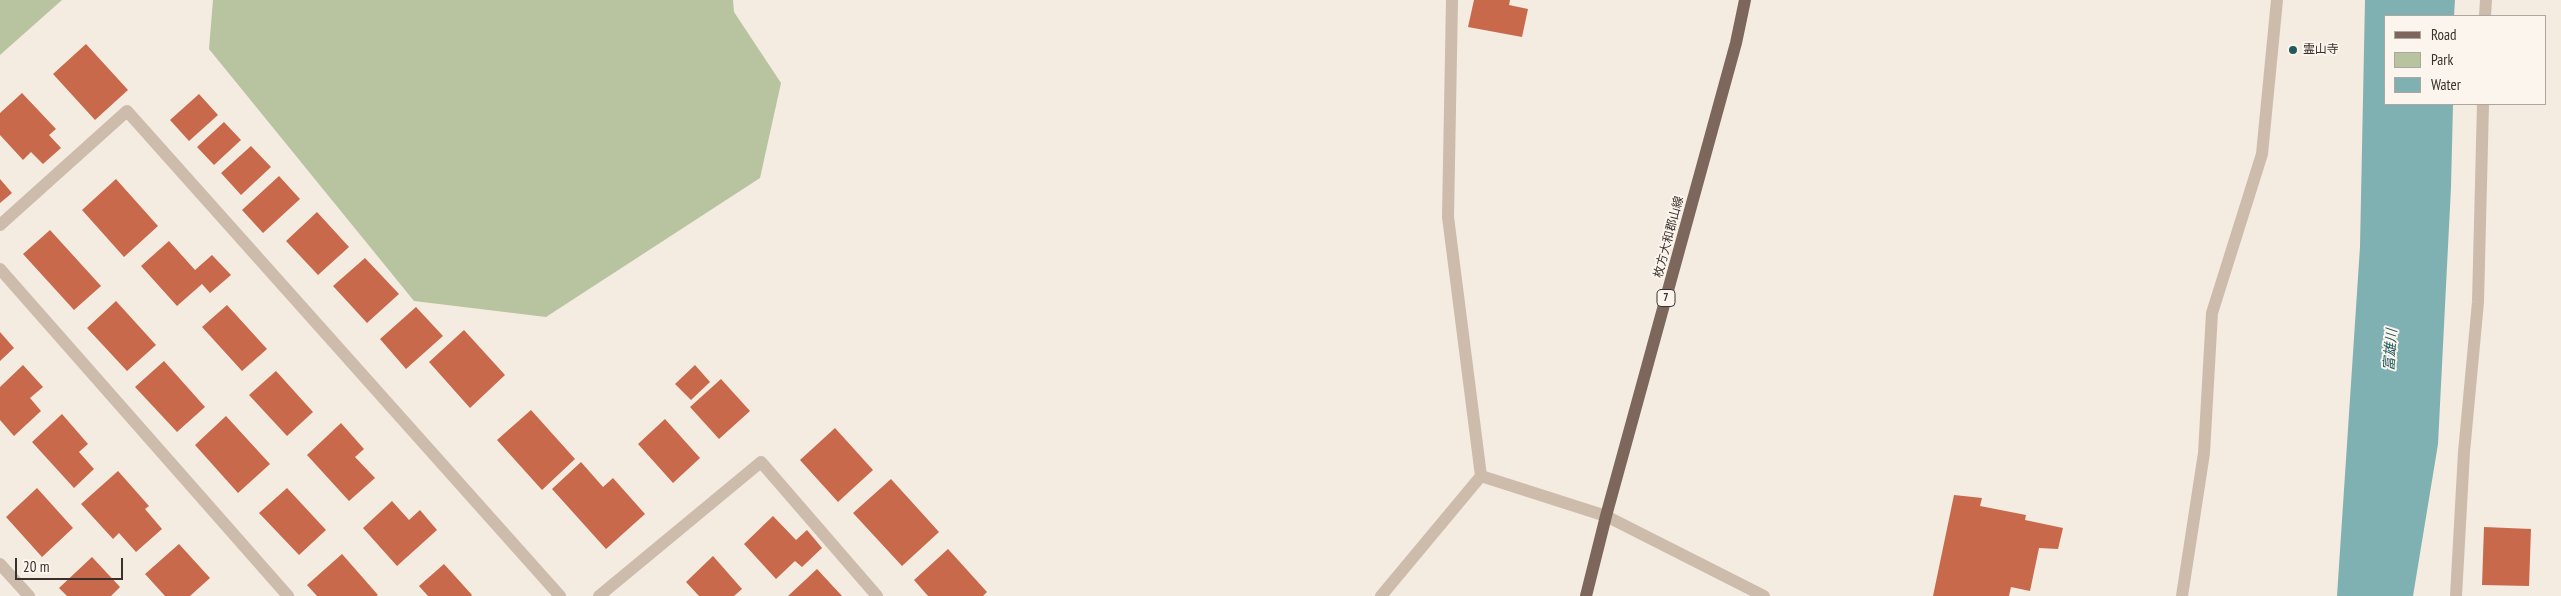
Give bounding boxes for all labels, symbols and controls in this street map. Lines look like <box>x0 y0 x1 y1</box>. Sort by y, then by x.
legend <box>2384 15 2546 105</box>
text: Road <box>2431 25 2457 44</box>
place label: 霊山寺 <box>2303 43 2339 57</box>
marker: 霊山寺 <box>2287 44 2299 56</box>
text: Park <box>2431 50 2453 69</box>
text: Water <box>2431 75 2461 94</box>
street label: 枚方大和郡山線 <box>1651 195 1687 279</box>
road number: 7 <box>1657 290 1675 306</box>
water label: 富雄川 <box>2381 328 2401 372</box>
scale bar <box>18 548 125 580</box>
text: 20 m <box>23 557 49 576</box>

